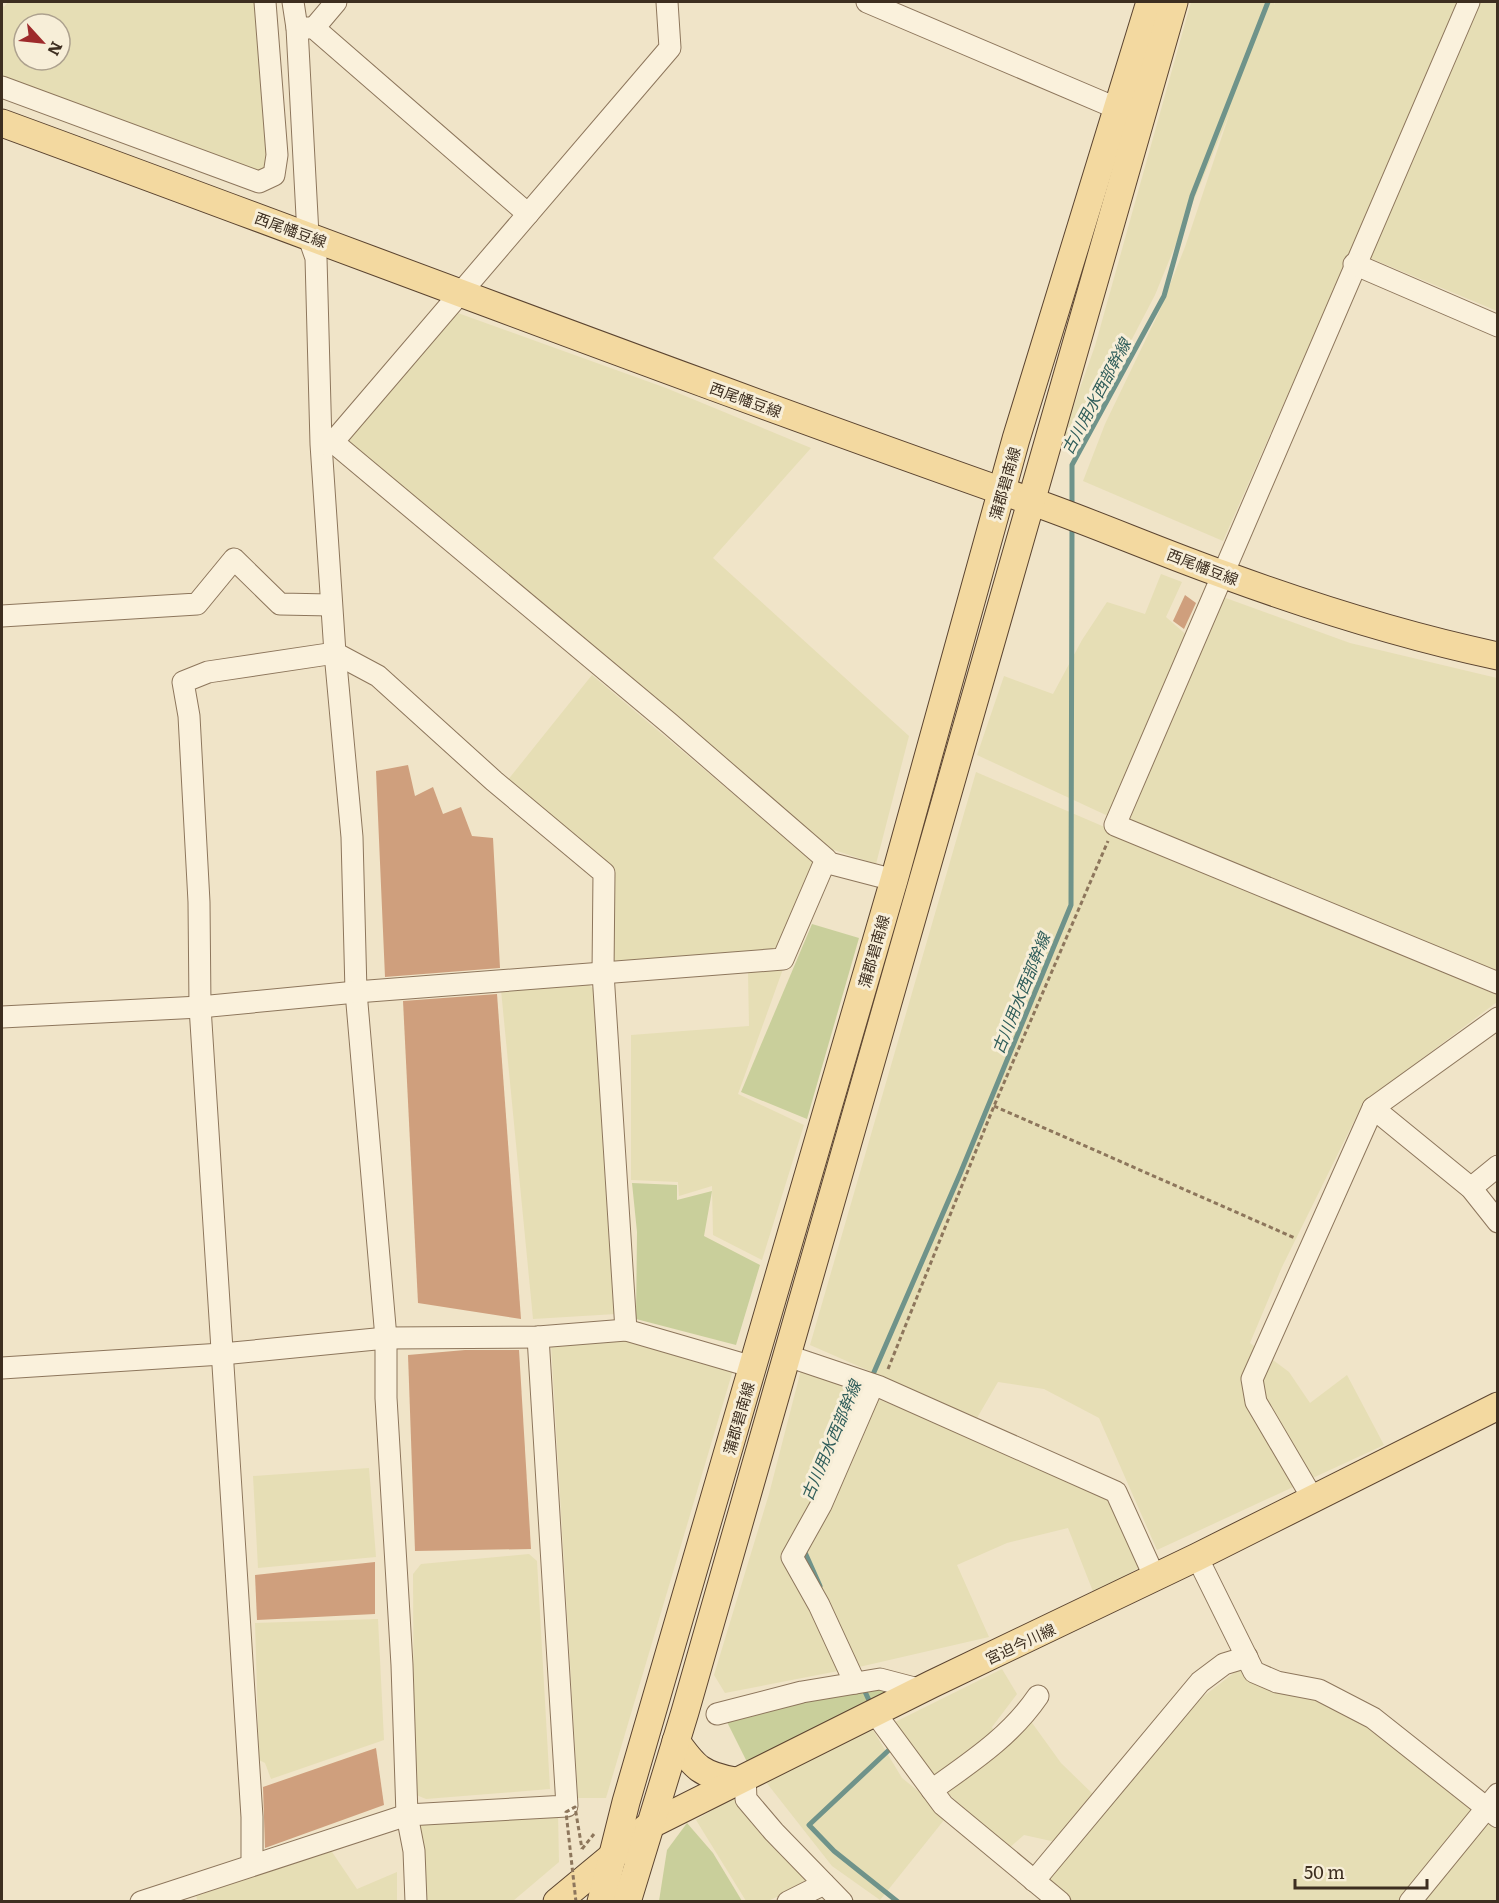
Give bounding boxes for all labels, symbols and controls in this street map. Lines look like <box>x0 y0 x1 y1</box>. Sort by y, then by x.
north arrow <box>12 12 72 72</box>
text: N <box>43 38 70 61</box>
street label: 西尾幡豆線 <box>252 205 330 253</box>
water label: 古川用水西部幹線 <box>1054 332 1137 458</box>
street label: 西尾幡豆線 <box>707 375 785 423</box>
street label: 蒲郡碧南線 <box>983 444 1025 522</box>
street label: 西尾幡豆線 <box>1164 542 1242 590</box>
street label: 蒲郡碧南線 <box>852 912 894 990</box>
water label: 古川用水西部幹線 <box>985 927 1056 1057</box>
water label: 古川用水西部幹線 <box>794 1375 867 1504</box>
street label: 蒲郡碧南線 <box>717 1379 759 1457</box>
street label: 宮迫今川線 <box>981 1617 1059 1669</box>
scale bar <box>1295 1852 1427 1890</box>
text: 50 m <box>1304 1858 1345 1885</box>

